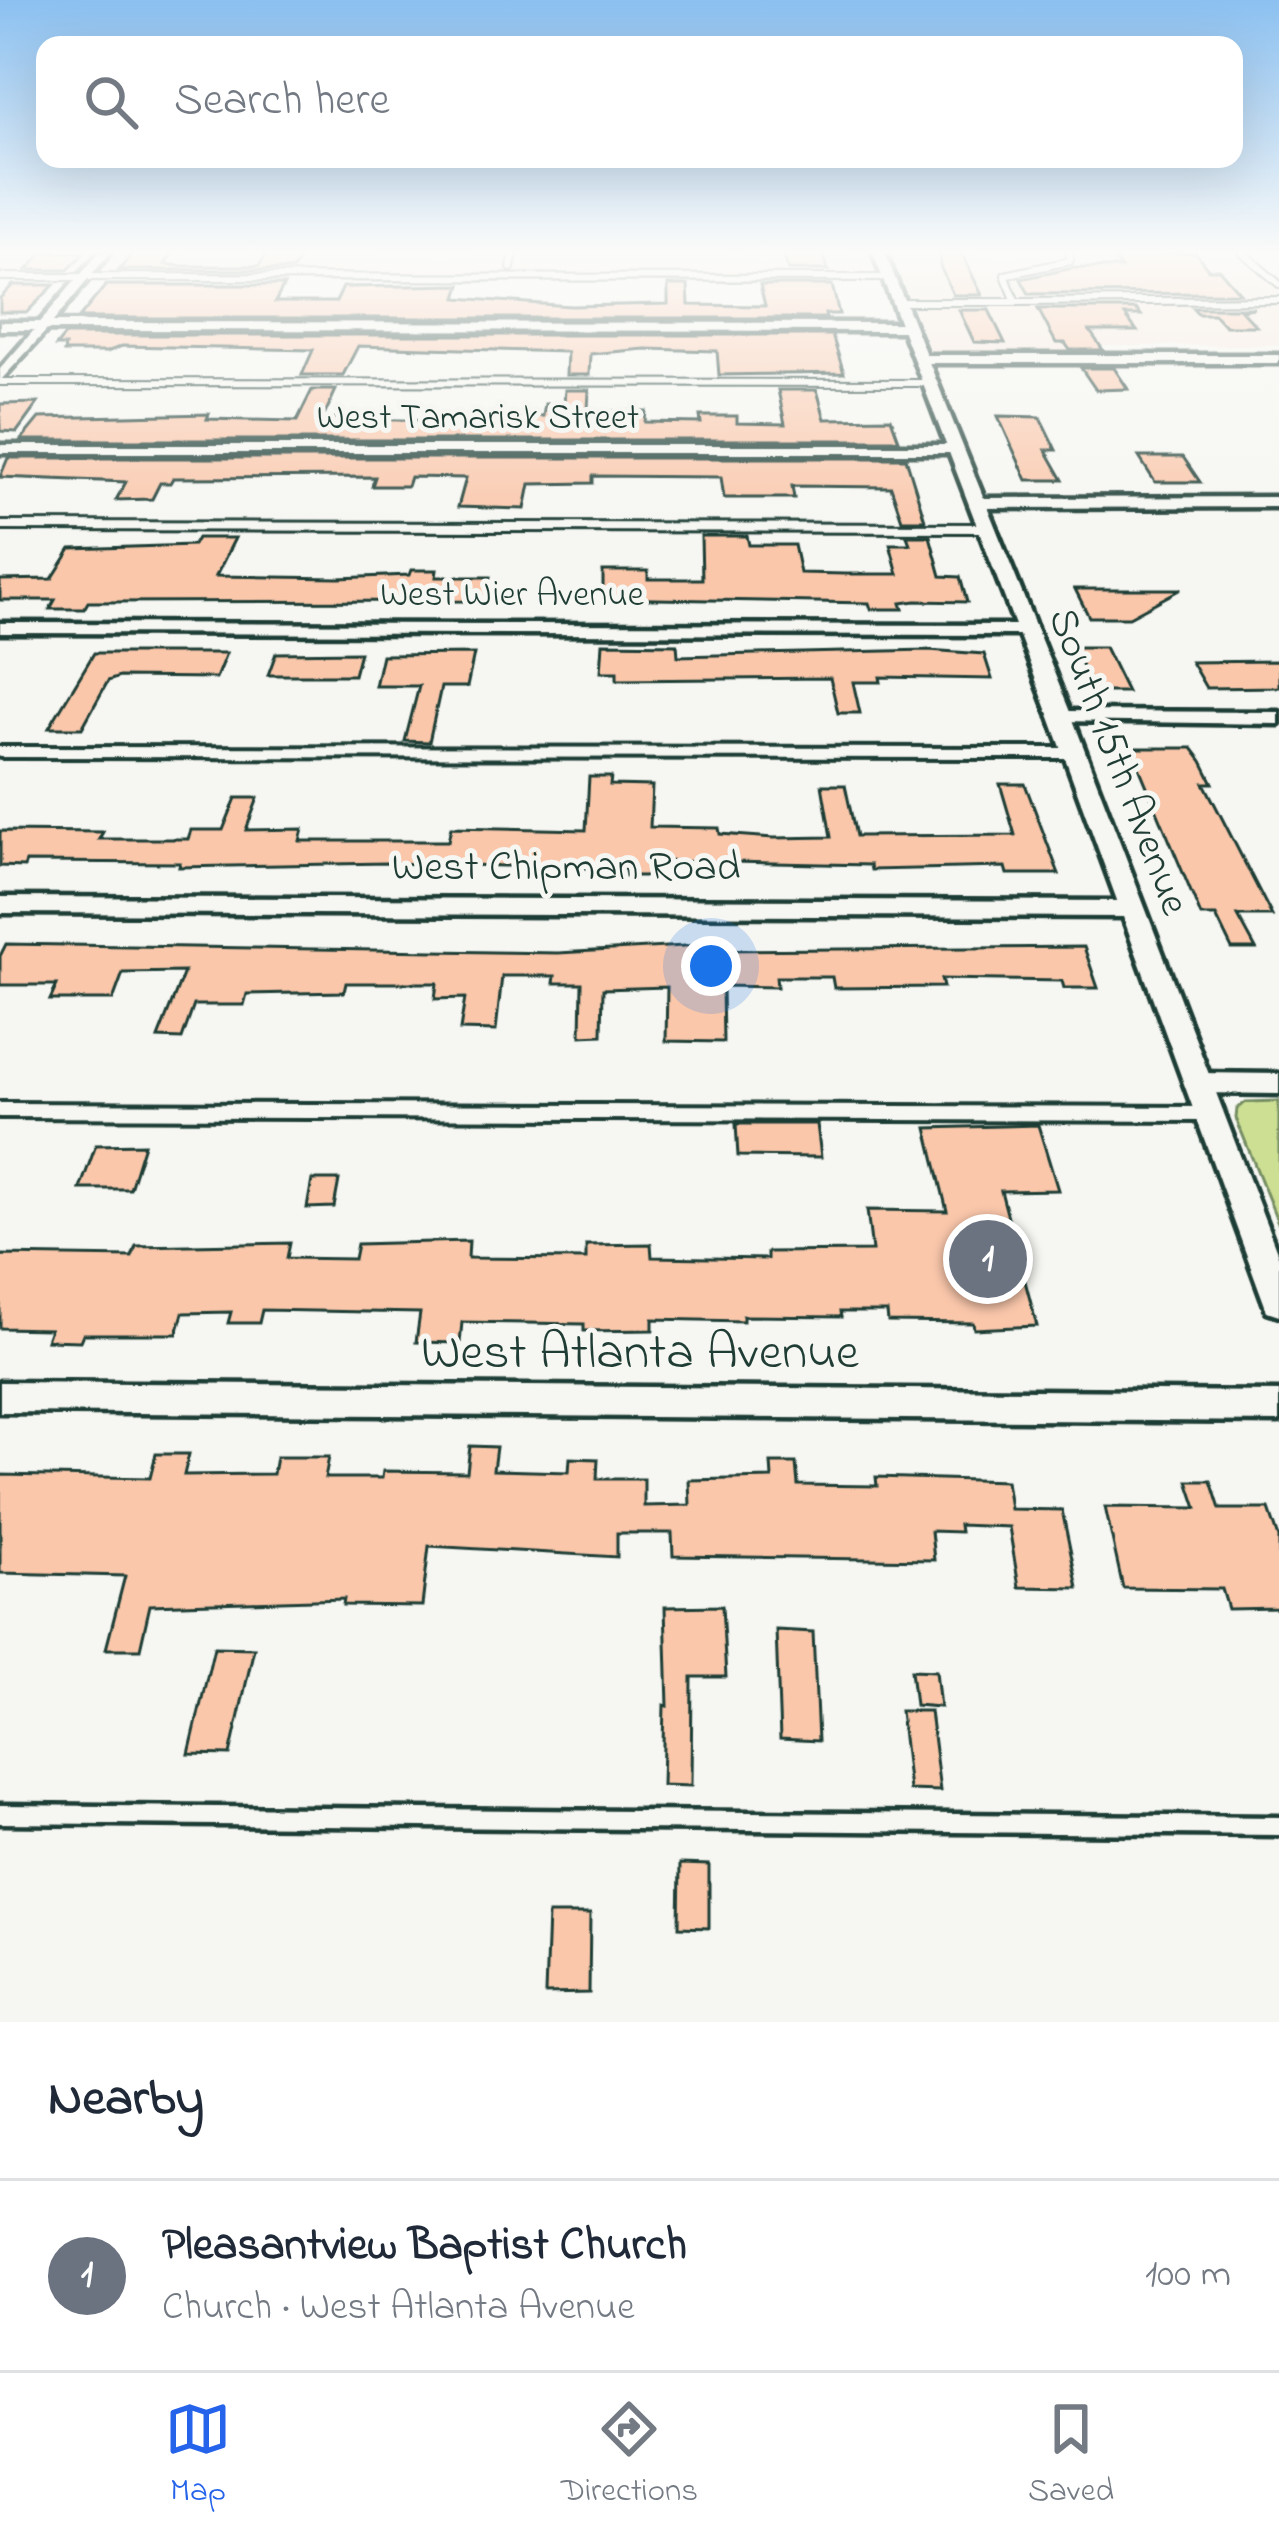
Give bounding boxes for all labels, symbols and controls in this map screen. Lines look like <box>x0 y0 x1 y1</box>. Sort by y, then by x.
search box <box>36 36 1243 168</box>
icon: search <box>78 69 144 135</box>
text: Search here <box>174 69 390 135</box>
street label: West Tamarisk Street <box>317 393 639 446</box>
street label: West Wier Avenue <box>380 570 645 623</box>
street label: South 15th Avenue <box>1030 599 1204 925</box>
street label: West Chipman Road <box>392 838 740 899</box>
your location <box>681 936 741 996</box>
pin: 1 <box>949 1214 1027 1304</box>
street label: West Atlanta Avenue <box>421 1317 859 1392</box>
text: Nearby <box>48 2063 204 2138</box>
text: Pleasantview Baptist Church <box>162 2214 687 2280</box>
text: 1 <box>81 2247 93 2304</box>
text: 100 m <box>1145 2247 1231 2304</box>
text: Church · West Atlanta Avenue <box>162 2280 635 2337</box>
tab: Map <box>165 2396 231 2516</box>
tab: Directions <box>561 2396 698 2516</box>
tab: Saved <box>1028 2396 1114 2516</box>

